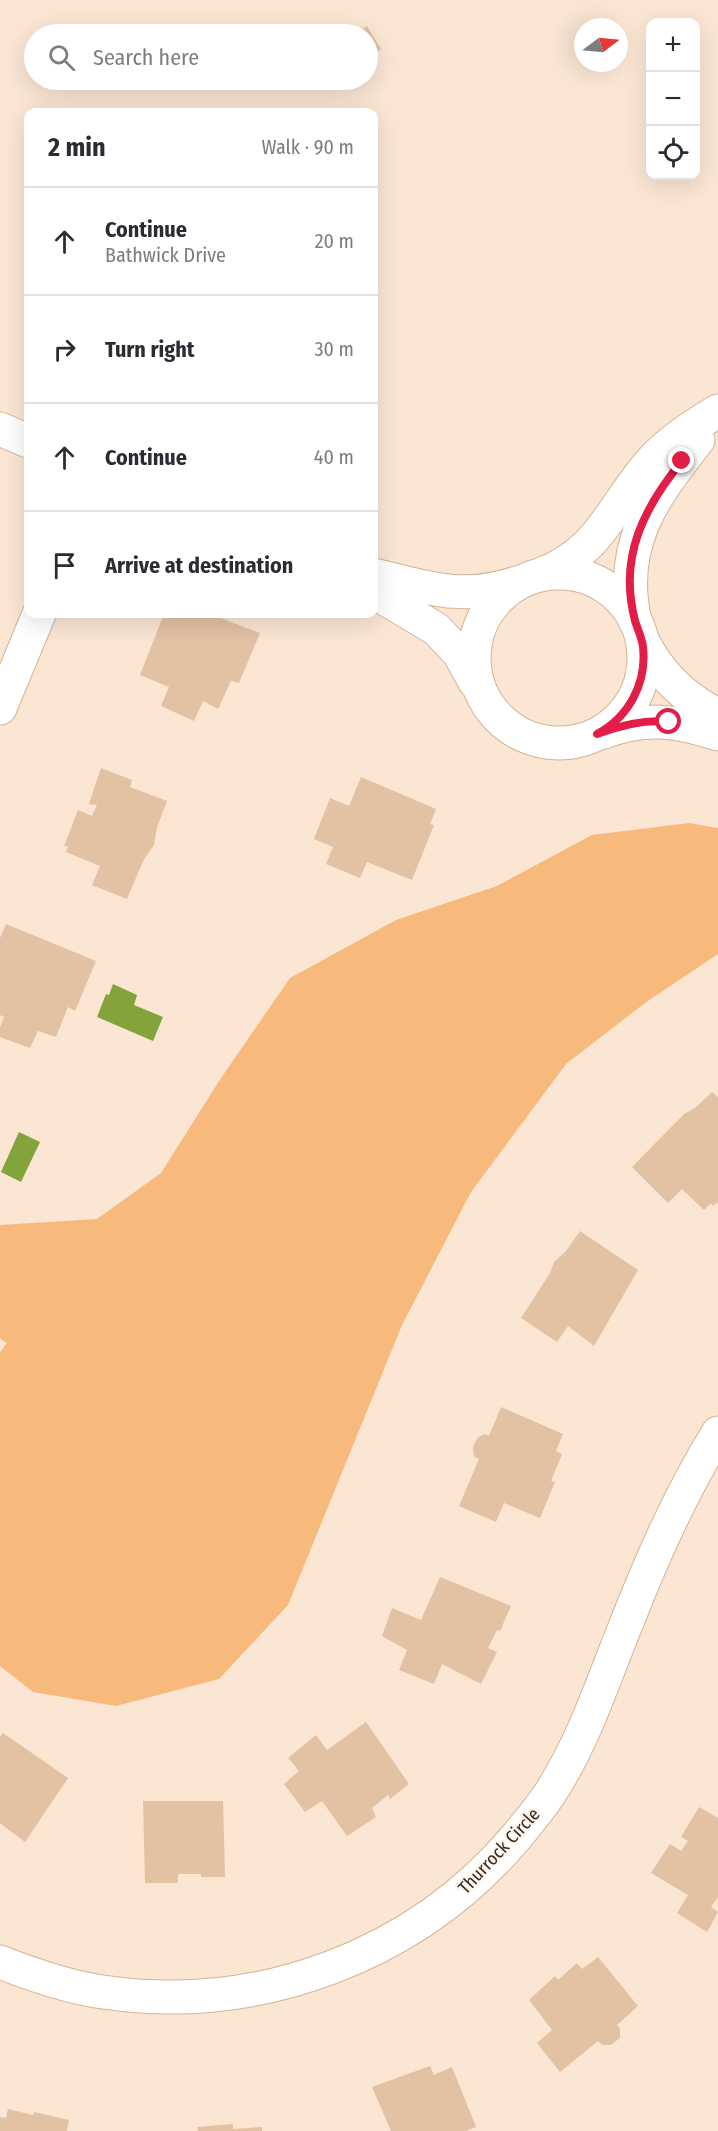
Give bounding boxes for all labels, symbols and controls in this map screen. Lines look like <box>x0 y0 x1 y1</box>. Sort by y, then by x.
north arrow <box>574 18 628 72</box>
map controls <box>646 18 700 180</box>
button: + <box>646 18 700 72</box>
search box <box>24 24 378 90</box>
icon: search <box>45 41 78 74</box>
text: Search here <box>93 44 199 71</box>
button: − <box>646 72 700 126</box>
button: locate <box>646 126 700 180</box>
text: 2 min <box>48 132 106 163</box>
text: Walk · 90 m <box>262 135 354 159</box>
text: Continue <box>105 216 187 243</box>
icon: ahead <box>48 225 81 258</box>
text: 20 m <box>315 229 354 253</box>
text: Bathwick Drive <box>105 243 226 267</box>
icon: right <box>48 333 81 366</box>
text: Turn right <box>105 336 194 363</box>
text: 30 m <box>314 337 354 361</box>
icon: ahead <box>48 441 81 474</box>
text: Continue <box>105 444 187 471</box>
text: 40 m <box>314 445 354 469</box>
route end <box>668 447 694 473</box>
icon: arrive <box>48 549 81 582</box>
text: Arrive at destination <box>105 552 293 579</box>
route start <box>655 708 681 734</box>
street label: Thurrock Circle <box>454 1803 545 1899</box>

